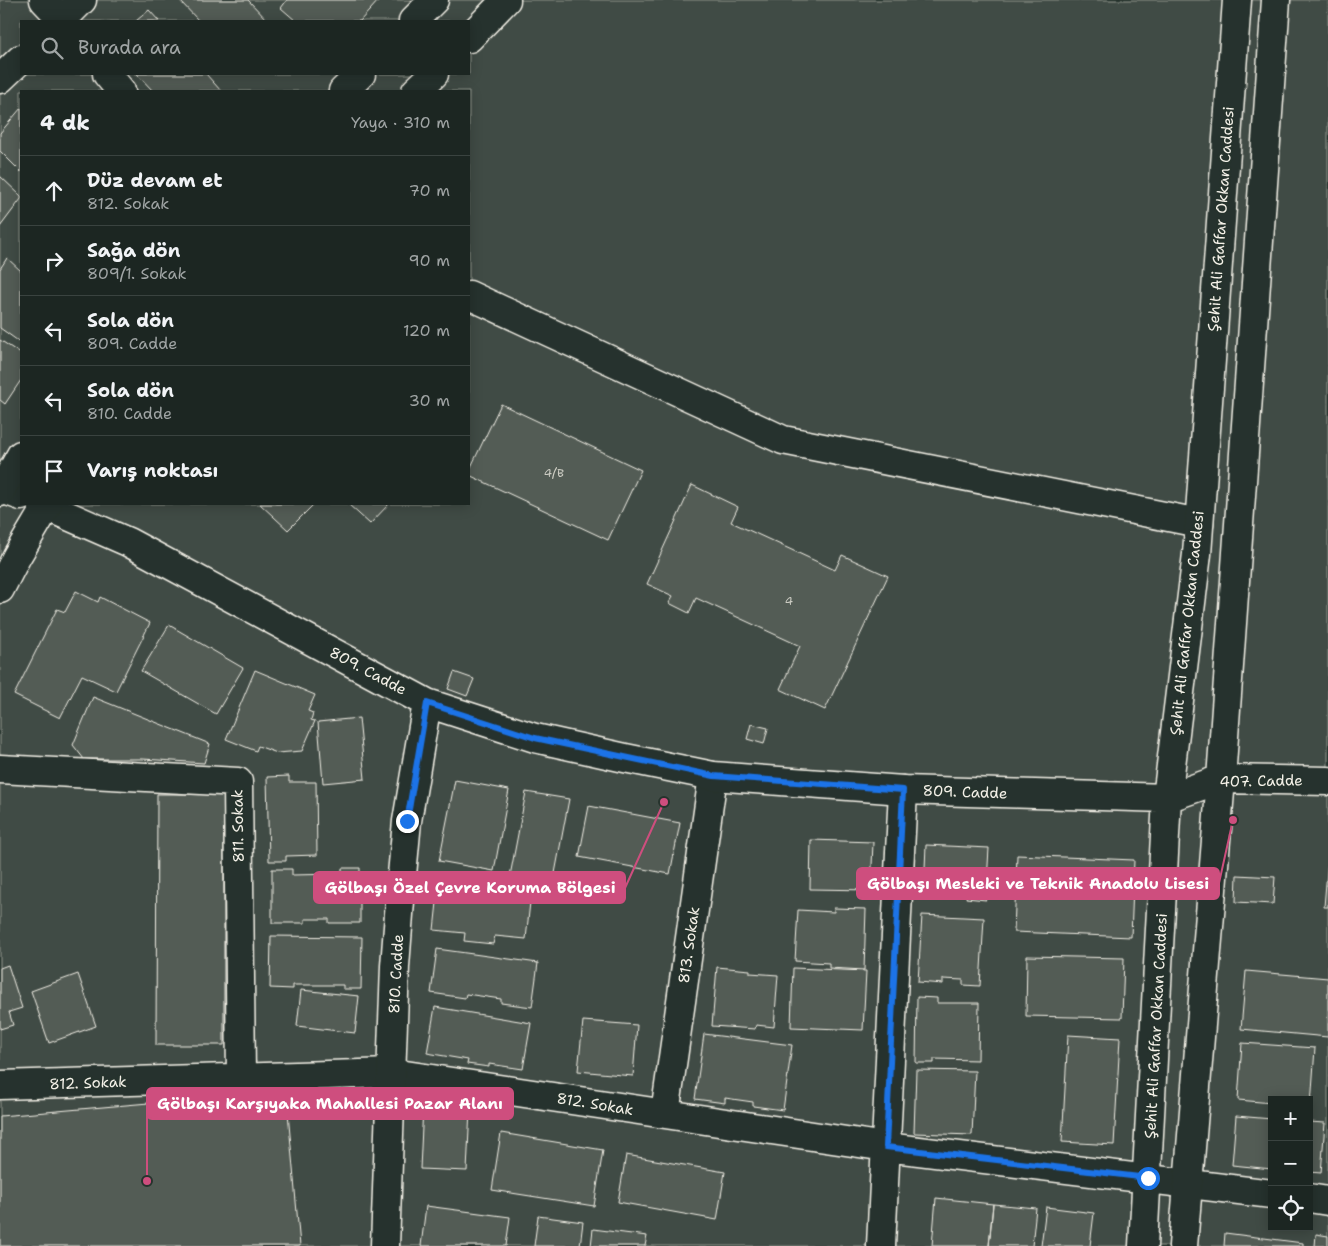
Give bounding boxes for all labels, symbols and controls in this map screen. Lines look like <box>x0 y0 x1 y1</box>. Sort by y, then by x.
search box <box>20 20 470 75</box>
icon: search <box>38 34 66 62</box>
text: Burada ara <box>78 35 181 60</box>
street label: Şehit Ali Gaffar Okkan Caddesi <box>1203 106 1239 332</box>
text: 4 dk <box>40 109 90 137</box>
text: Yaya · 310 m <box>351 112 450 133</box>
text: Düz devam et <box>87 168 223 193</box>
icon: ahead <box>40 177 68 205</box>
text: 70 m <box>409 180 450 201</box>
text: 812. Sokak <box>87 193 170 214</box>
text: Sağa dön <box>87 238 180 263</box>
icon: right <box>40 247 68 275</box>
text: 90 m <box>409 250 450 271</box>
text: 809/1. Sokak <box>87 263 187 284</box>
text: Sola dön <box>87 308 174 333</box>
icon: left <box>40 317 68 345</box>
text: 120 m <box>403 320 450 341</box>
text: 809. Cadde <box>87 333 177 354</box>
text: Sola dön <box>87 378 174 403</box>
icon: left <box>40 387 68 415</box>
text: 30 m <box>409 390 450 411</box>
text: 810. Cadde <box>87 403 172 424</box>
icon: arrive <box>40 457 68 485</box>
text: Varış noktası <box>87 458 218 483</box>
house number: 4/B <box>544 465 564 481</box>
street label: Şehit Ali Gaffar Okkan Caddesi <box>1165 510 1209 736</box>
house number: 4 <box>785 593 793 609</box>
street label: 809. Cadde <box>326 642 410 700</box>
street label: 407. Cadde <box>1219 770 1303 792</box>
street label: 809. Cadde <box>922 781 1008 803</box>
street label: 811. Sokak <box>227 789 249 863</box>
route end <box>396 810 419 833</box>
callout: Gölbaşı Mesleki ve Teknik Anadolu Lisesi <box>857 868 1219 899</box>
callout: Gölbaşı Özel Çevre Koruma Bölgesi <box>314 872 625 903</box>
text: Gölbaşı Mesleki ve Teknik Anadolu Lisesi <box>867 873 1209 894</box>
text: Gölbaşı Özel Çevre Koruma Bölgesi <box>324 877 616 898</box>
street label: 813. Sokak <box>674 905 704 985</box>
street label: Şehit Ali Gaffar Okkan Caddesi <box>1140 913 1172 1139</box>
street label: 810. Cadde <box>384 934 408 1014</box>
street label: 812. Sokak <box>49 1072 127 1094</box>
callout: Gölbaşı Karşıyaka Mahallesi Pazar Alanı <box>147 1088 513 1119</box>
street label: 812. Sokak <box>555 1088 635 1120</box>
text: Gölbaşı Karşıyaka Mahallesi Pazar Alanı <box>157 1093 503 1114</box>
map controls <box>1268 1096 1313 1231</box>
button: + <box>1268 1096 1313 1141</box>
button: − <box>1268 1141 1313 1186</box>
route start <box>1137 1167 1160 1190</box>
button: locate <box>1268 1186 1313 1231</box>

